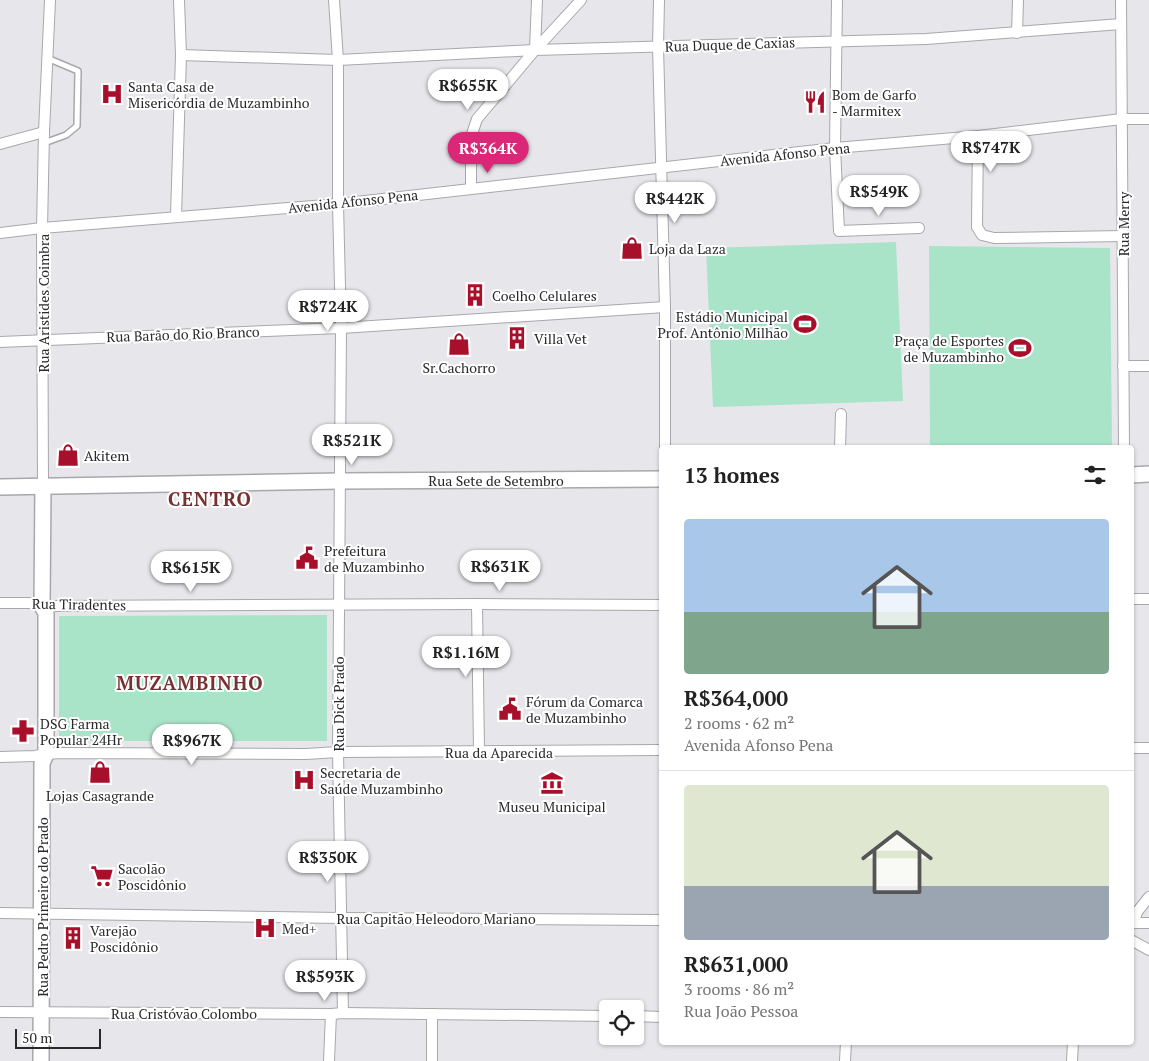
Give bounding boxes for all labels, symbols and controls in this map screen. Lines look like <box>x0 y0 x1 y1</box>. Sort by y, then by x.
street label: Rua Duque de Caxias <box>664 32 796 56</box>
pin: R$655K <box>427 68 509 111</box>
text: R$655K <box>439 74 497 96</box>
place label: Santa Casa de Misericórdia de Muzambinho <box>128 77 310 112</box>
hospital icon: Santa Casa de Misericórdia de Muzambinho <box>99 81 125 107</box>
place label: Bom de Garfo - Marmitex <box>832 85 917 120</box>
restaurant icon: Bom de Garfo - Marmitex <box>802 89 828 115</box>
pin: R$747K <box>950 130 1032 173</box>
pin: R$364K <box>447 132 529 174</box>
text: R$747K <box>962 136 1020 158</box>
text: R$364K <box>459 137 517 159</box>
street label: Avenida Afonso Pena <box>719 138 851 170</box>
pin: R$549K <box>838 174 920 217</box>
text: R$549K <box>850 180 908 202</box>
pin: R$442K <box>634 182 716 224</box>
street label: Avenida Afonso Pena <box>287 185 419 217</box>
text: R$442K <box>646 187 704 209</box>
street label: Rua Merry <box>1114 191 1133 256</box>
street label: Rua Aristides Coimbra <box>34 234 53 372</box>
shop icon: Loja da Laza <box>619 235 645 261</box>
place label: Loja da Laza <box>649 239 726 258</box>
building icon: Coelho Celulares <box>462 282 488 308</box>
place label: Coelho Celulares <box>492 286 597 305</box>
pin: R$724K <box>287 290 369 332</box>
text: R$724K <box>299 295 357 317</box>
place label: Estádio Municipal Prof. Antônio Milhão <box>658 307 788 342</box>
sports icon: Estádio Municipal Prof. Antônio Milhão <box>792 311 818 337</box>
street label: Rua Barão do Rio Branco <box>106 322 260 346</box>
building icon: Villa Vet <box>504 325 530 351</box>
place label: Villa Vet <box>534 329 588 348</box>
shop icon: Sr.Cachorro <box>446 331 472 357</box>
place label: Praça de Esportes de Muzambinho <box>894 331 1004 366</box>
sports icon: Praça de Esportes de Muzambinho <box>1007 335 1033 361</box>
place label: Sr.Cachorro <box>423 358 496 377</box>
pin: R$521K <box>311 424 393 466</box>
text: R$521K <box>323 429 381 451</box>
shop icon: Akitem <box>55 442 81 468</box>
place label: Akitem <box>84 446 129 465</box>
text: 13 homes <box>684 461 780 489</box>
icon: filters <box>1081 461 1109 489</box>
street label: Rua Sete de Setembro <box>428 471 564 490</box>
district label: CENTRO <box>168 486 252 511</box>
place label: Prefeitura de Muzambinho <box>324 541 425 576</box>
public building icon: Prefeitura de Muzambinho <box>294 545 320 571</box>
pin: R$615K <box>150 550 232 593</box>
pin: R$631K <box>459 550 541 592</box>
icon: home <box>852 552 942 642</box>
text: R$631K <box>471 555 529 577</box>
text: R$615K <box>162 556 220 578</box>
street label: Rua Tiradentes <box>32 594 126 614</box>
pin: R$1.16M <box>420 636 512 678</box>
text: R$1.16M <box>433 641 499 663</box>
street label: Rua Dick Prado <box>329 656 348 752</box>
district label: MUZAMBINHO <box>116 670 264 695</box>
text: R$364,000 <box>684 684 788 712</box>
place label: Fórum da Comarca de Muzambinho <box>526 692 643 727</box>
public building icon: Fórum da Comarca de Muzambinho <box>497 696 523 722</box>
text: 2 rooms · 62 m² <box>684 712 794 734</box>
place label: DSG Farma Popular 24Hr <box>40 714 123 749</box>
pharmacy icon: DSG Farma Popular 24Hr <box>10 718 36 744</box>
pin: R$967K <box>151 724 233 766</box>
text: R$967K <box>163 729 221 751</box>
text: Avenida Afonso Pena <box>684 734 833 756</box>
street label: Rua da Aparecida <box>445 743 553 762</box>
shop icon: Lojas Casagrande <box>87 759 113 785</box>
place label: Secretaria de Saúde Muzambinho <box>320 763 443 798</box>
hospital icon: Secretaria de Saúde Muzambinho <box>291 767 317 793</box>
museum icon: Museu Municipal <box>539 770 565 796</box>
place label: Lojas Casagrande <box>46 786 154 805</box>
place label: Museu Municipal <box>498 797 606 816</box>
street label: Rua Pedro Primeiro do Prado <box>33 817 52 997</box>
icon: home <box>852 817 942 907</box>
pin: R$350K <box>287 840 369 883</box>
text: R$350K <box>299 846 357 868</box>
place label: Sacolão Poscidônio <box>118 859 187 894</box>
supermarket icon: Sacolão Poscidônio <box>89 863 115 889</box>
street label: Rua Capitão Heleodoro Mariano <box>336 909 536 928</box>
hospital icon: Med+ <box>252 915 278 941</box>
place label: Med+ <box>282 919 316 938</box>
place label: Varejão Poscidônio <box>90 921 159 956</box>
building icon: Varejão Poscidônio <box>60 925 86 951</box>
text: R$631,000 <box>684 950 788 978</box>
pin: R$593K <box>284 960 366 1002</box>
text: R$593K <box>296 965 354 987</box>
text: 3 rooms · 86 m² <box>684 978 794 1000</box>
map controls <box>599 1000 644 1045</box>
button: locate <box>599 1000 644 1045</box>
text: Rua João Pessoa <box>684 1000 798 1022</box>
street label: Rua Cristóvão Colombo <box>111 1004 257 1023</box>
scale bar <box>15 1026 101 1049</box>
text: 50 m <box>22 1028 52 1047</box>

